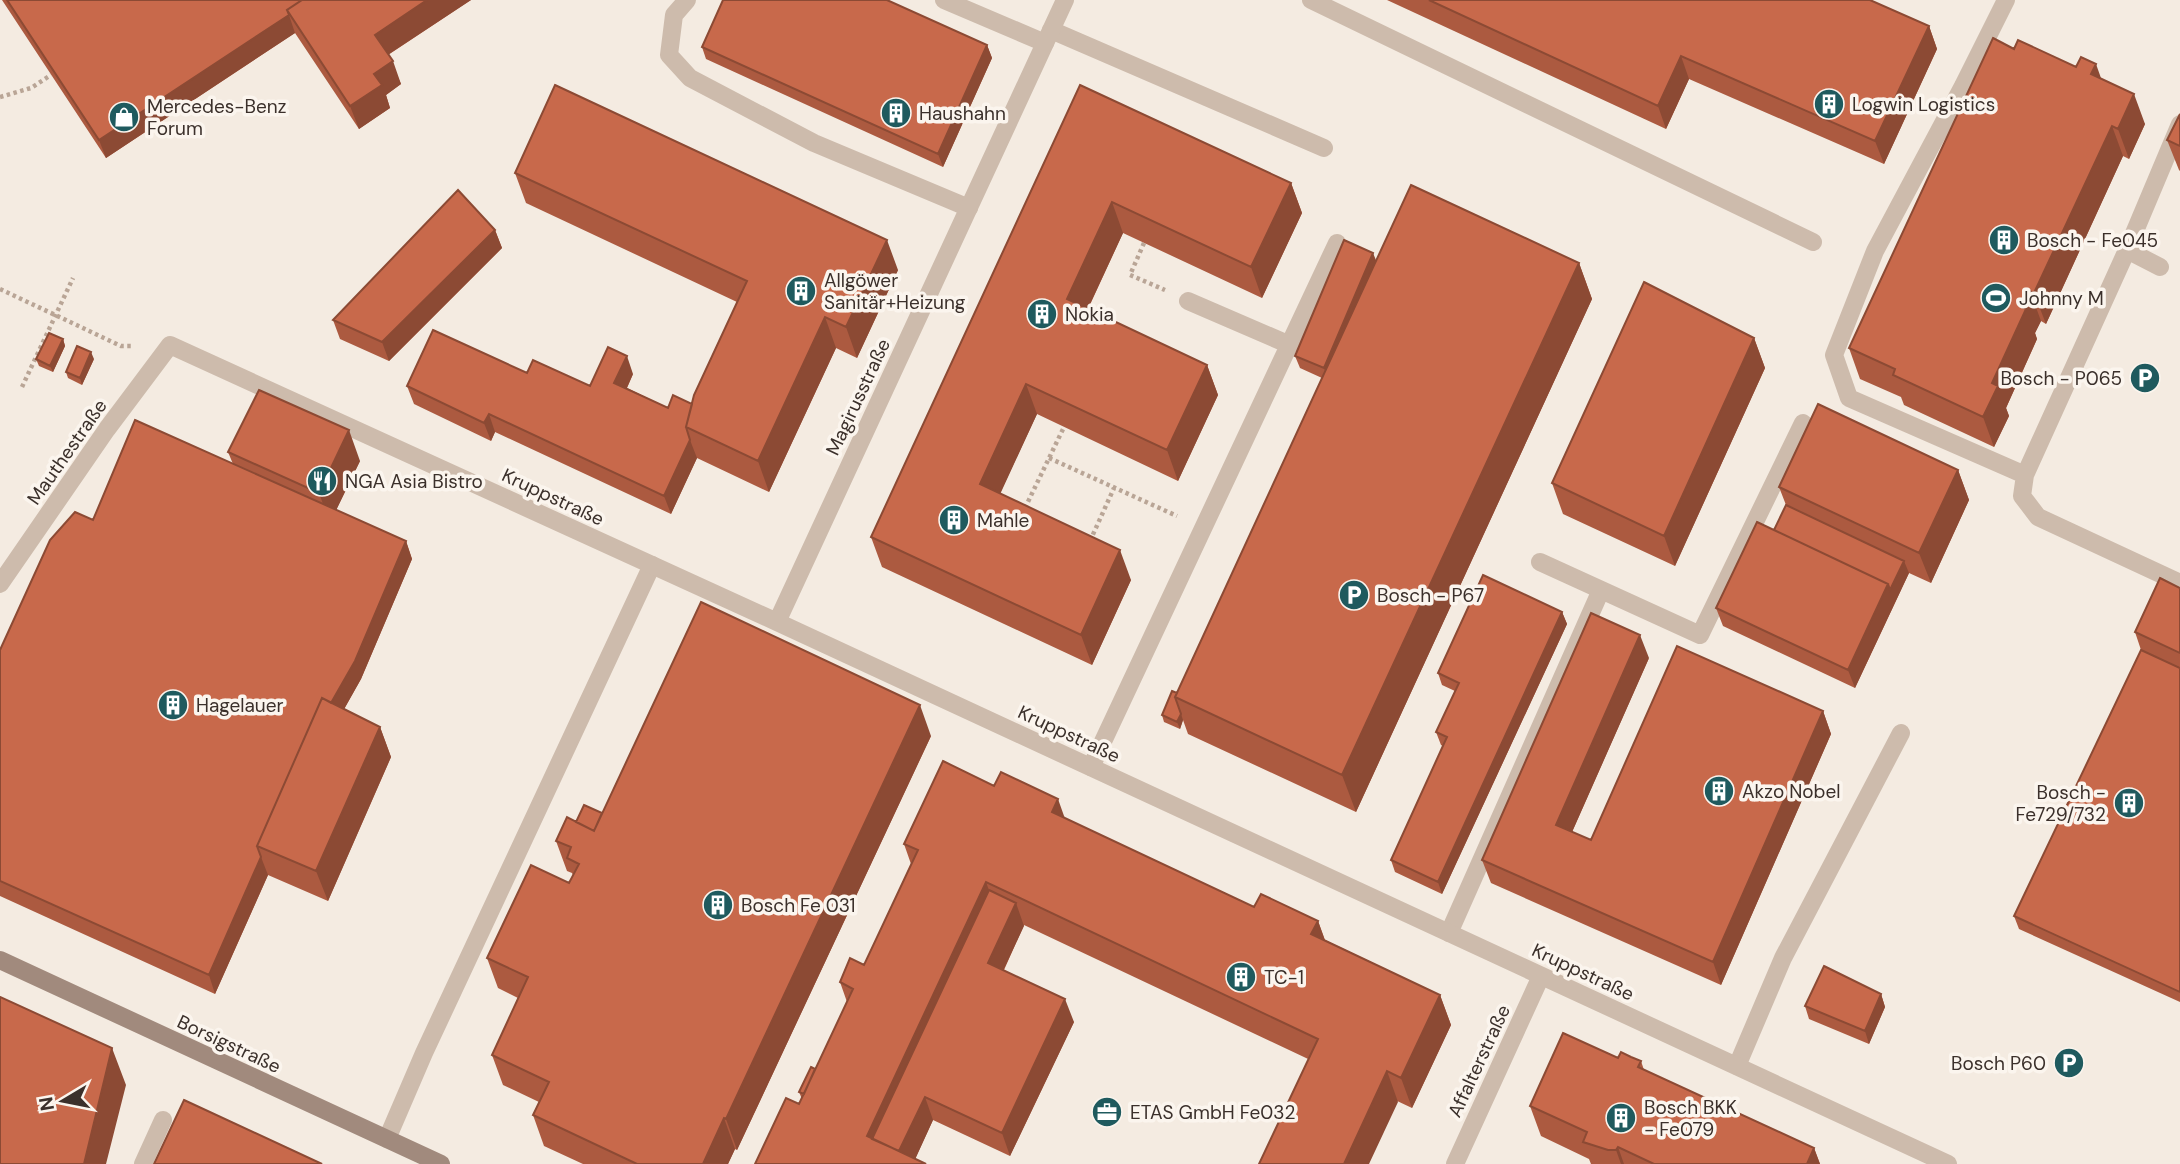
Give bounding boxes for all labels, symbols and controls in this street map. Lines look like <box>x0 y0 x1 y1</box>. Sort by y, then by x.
building icon: Logwin Logistics <box>1812 87 1846 121</box>
place label: Logwin Logistics <box>1852 92 1995 117</box>
place label: Mercedes-Benz Forum <box>147 94 286 141</box>
building icon: Haushahn <box>879 96 913 130</box>
shop icon: Mercedes-Benz Forum <box>107 100 141 134</box>
place label: Haushahn <box>919 101 1006 126</box>
building icon: Bosch - Fe045 <box>1987 223 2021 257</box>
place label: Bosch - Fe045 <box>2027 228 2158 253</box>
place label: Allgöwer Sanitär+Heizung <box>824 268 966 315</box>
building icon: Allgöwer Sanitär+Heizung <box>784 274 818 308</box>
sports icon: Johnny M <box>1979 281 2013 315</box>
place label: Johnny M <box>2019 286 2104 311</box>
building icon: Nokia <box>1025 297 1059 331</box>
place label: Nokia <box>1065 302 1114 327</box>
street label: Magirusstraße <box>820 335 896 459</box>
parking icon: Bosch - P065 <box>2128 361 2162 395</box>
place label: Bosch - P065 <box>2000 366 2122 391</box>
street label: Mauthestraße <box>21 394 113 510</box>
street label: Kruppstraße <box>498 462 608 532</box>
restaurant icon: NGA Asia Bistro <box>305 464 339 498</box>
place label: NGA Asia Bistro <box>345 469 483 494</box>
building icon: Mahle <box>937 503 971 537</box>
place label: Mahle <box>977 508 1029 533</box>
parking icon: Bosch - P67 <box>1337 578 1371 612</box>
place label: Bosch - P67 <box>1377 583 1484 608</box>
building icon: Hagelauer <box>156 688 190 722</box>
place label: Hagelauer <box>196 693 284 718</box>
street label: Kruppstraße <box>1014 699 1124 769</box>
building icon: Akzo Nobel <box>1702 774 1736 808</box>
place label: Akzo Nobel <box>1742 779 1841 804</box>
place label: Bosch - Fe729/732 <box>2016 780 2106 827</box>
building icon: Bosch - Fe729/732 <box>2112 786 2146 820</box>
building icon: Bosch Fe 031 <box>701 888 735 922</box>
place label: Bosch Fe 031 <box>741 893 856 918</box>
street label: Kruppstraße <box>1528 937 1638 1007</box>
building icon: TC-1 <box>1224 960 1258 994</box>
place label: TC-1 <box>1264 965 1304 990</box>
street label: Affalterstraße <box>1442 1001 1516 1121</box>
street label: Borsigstraße <box>173 1009 285 1079</box>
parking icon: Bosch P60 <box>2052 1046 2086 1080</box>
place label: Bosch P60 <box>1951 1051 2046 1076</box>
north arrow <box>28 1066 98 1136</box>
text: N <box>33 1095 60 1113</box>
office icon: ETAS GmbH Fe032 <box>1090 1095 1124 1129</box>
place label: Bosch BKK - Fe079 <box>1644 1095 1737 1142</box>
place label: ETAS GmbH Fe032 <box>1130 1100 1296 1125</box>
building icon: Bosch BKK - Fe079 <box>1604 1101 1638 1135</box>

